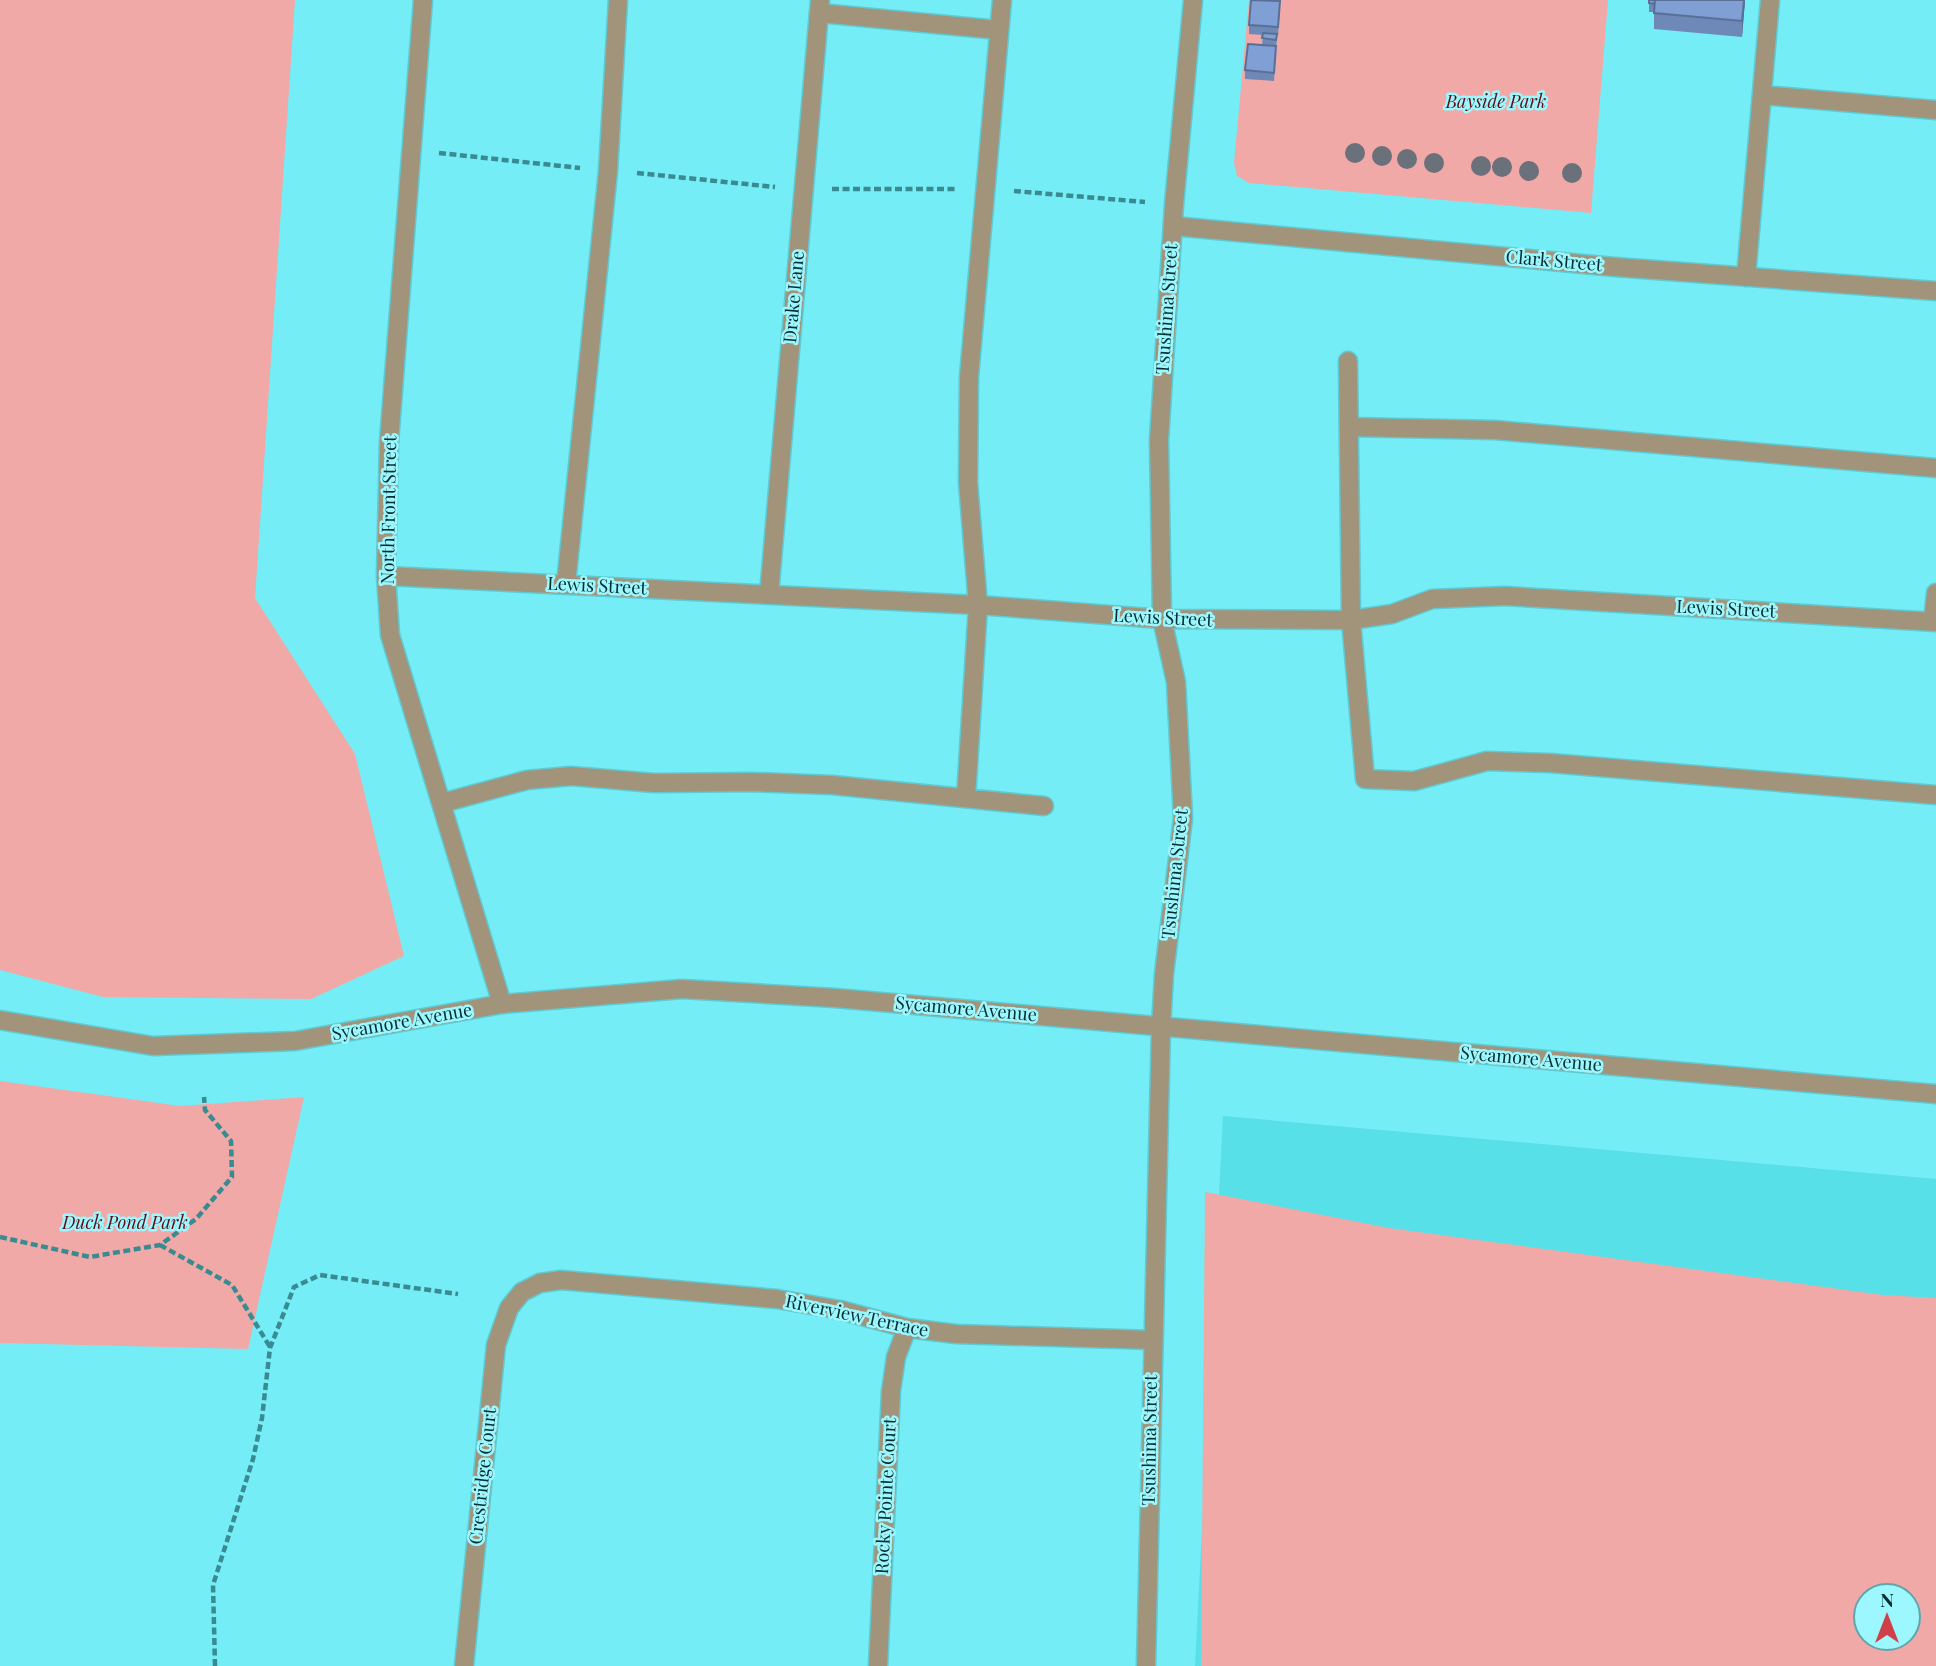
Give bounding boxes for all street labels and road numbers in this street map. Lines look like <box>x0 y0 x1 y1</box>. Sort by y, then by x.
street label: Tsushima Street <box>1149 242 1183 375</box>
street label: Clark Street <box>1505 244 1604 276</box>
street label: Drake Lane <box>777 250 809 344</box>
street label: North Front Street <box>375 435 401 585</box>
street label: Lewis Street <box>547 570 648 600</box>
street label: Lewis Street <box>1676 593 1777 623</box>
street label: Lewis Street <box>1113 602 1214 632</box>
street label: Tsushima Street <box>1155 807 1193 940</box>
street label: Sycamore Avenue <box>894 990 1038 1026</box>
street label: Sycamore Avenue <box>330 997 474 1045</box>
street label: Sycamore Avenue <box>1459 1040 1603 1076</box>
street label: Riverview Terrace <box>783 1288 931 1342</box>
street label: Tsushima Street <box>1136 1374 1162 1506</box>
street label: Crestridge Court <box>463 1406 501 1545</box>
street label: Rocky Pointe Court <box>869 1417 901 1575</box>

